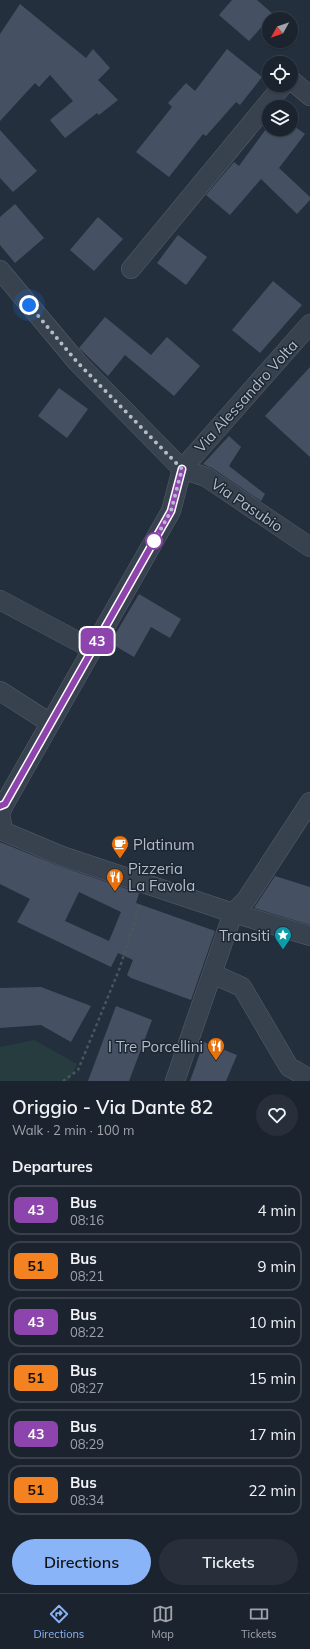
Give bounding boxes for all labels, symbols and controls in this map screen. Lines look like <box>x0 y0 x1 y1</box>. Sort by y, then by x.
north arrow <box>262 12 298 48</box>
map controls <box>262 12 298 136</box>
button: locate <box>262 56 298 92</box>
button: layers <box>262 100 298 136</box>
your location <box>19 295 39 315</box>
street label: Via Alessandro Volta <box>190 336 302 456</box>
street label: Via Pasubio <box>207 474 287 536</box>
unlabelled marker <box>145 532 163 550</box>
line badge: 43 <box>79 628 115 654</box>
text: 43 <box>89 632 105 650</box>
cafe icon: Platinum <box>110 834 130 859</box>
place label: Platinum <box>133 835 195 854</box>
place label: Pizzeria La Favola <box>128 859 195 895</box>
restaurant icon: Pizzeria La Favola <box>105 867 125 892</box>
place icon: Transiti <box>273 925 293 950</box>
place label: Transiti <box>219 926 270 945</box>
restaurant icon: I Tre Porcellini <box>206 1036 226 1061</box>
place label: I Tre Porcellini <box>108 1037 203 1056</box>
button: heart <box>256 1094 298 1136</box>
text: Origgio - Via Dante 82 <box>12 1095 213 1119</box>
text: Walk · 2 min · 100 m <box>12 1122 134 1138</box>
text: Departures <box>12 1157 93 1176</box>
text: Bus <box>70 1193 97 1212</box>
text: 43 <box>28 1201 44 1219</box>
text: 4 min <box>258 1201 296 1220</box>
text: 08:16 <box>70 1212 104 1228</box>
text: Bus <box>70 1249 97 1268</box>
text: 51 <box>28 1257 44 1275</box>
text: 9 min <box>258 1257 296 1276</box>
text: 08:21 <box>70 1268 104 1284</box>
text: Bus <box>70 1305 97 1324</box>
text: 43 <box>28 1313 44 1331</box>
text: 10 min <box>249 1313 296 1332</box>
text: 08:22 <box>70 1324 104 1340</box>
text: Bus <box>70 1361 97 1380</box>
text: 51 <box>28 1369 44 1387</box>
text: 15 min <box>249 1369 296 1388</box>
text: 08:27 <box>70 1380 104 1396</box>
text: Bus <box>70 1417 97 1436</box>
text: 43 <box>28 1425 44 1443</box>
text: 17 min <box>249 1425 296 1444</box>
text: 08:29 <box>70 1436 104 1452</box>
text: Bus <box>70 1473 97 1492</box>
text: 51 <box>28 1481 44 1499</box>
text: 22 min <box>249 1481 296 1500</box>
text: 08:34 <box>70 1492 104 1508</box>
button: Directions <box>12 1539 151 1585</box>
button: Tickets <box>159 1539 298 1585</box>
tab: Directions <box>33 1603 84 1641</box>
tab: Map <box>151 1603 174 1641</box>
tab: Tickets <box>241 1603 276 1641</box>

